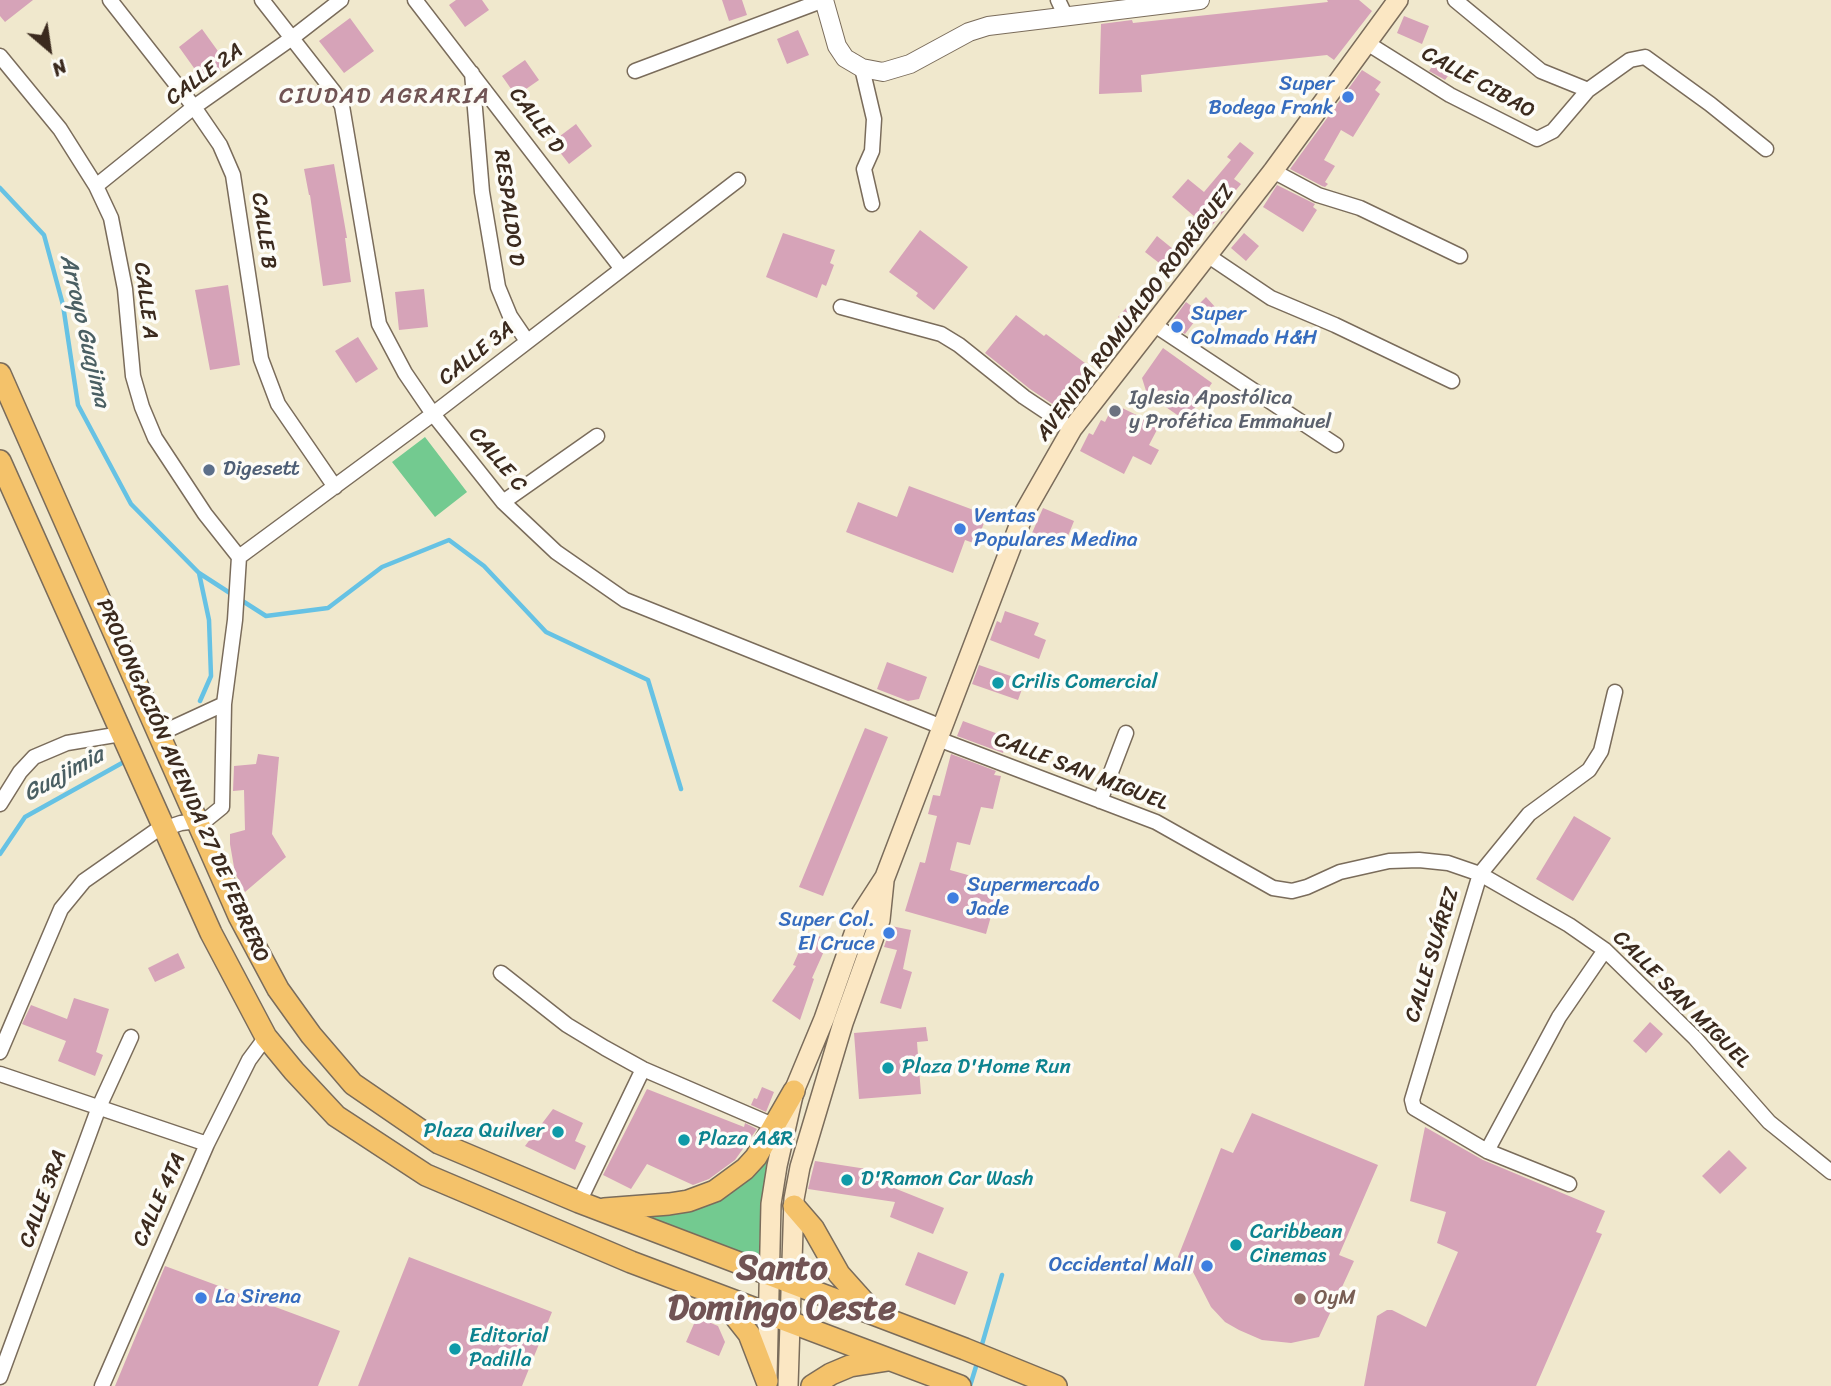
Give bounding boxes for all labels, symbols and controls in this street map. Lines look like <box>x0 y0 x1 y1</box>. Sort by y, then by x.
north arrow <box>14 14 84 84</box>
street label: CALLE 2A <box>161 39 249 111</box>
street label: CALLE CIBAO <box>1417 42 1539 124</box>
text: N <box>46 50 73 85</box>
place label: Super Bodega Frank <box>1209 72 1334 122</box>
district label: CIUDAD AGRARIA <box>282 83 488 111</box>
street label: CALLE D <box>503 83 569 159</box>
marker: Super Bodega Frank <box>1340 89 1356 105</box>
street label: RESPALDO D <box>487 148 529 268</box>
street label: AVENIDA ROMUALDO RODRÍGUEZ <box>1031 180 1241 446</box>
street label: CALLE B <box>245 191 281 271</box>
water label: Arroyo Guajima <box>53 252 115 410</box>
street label: CALLE A <box>128 261 162 341</box>
place label: Super Colmado H&H <box>1191 302 1317 352</box>
street label: CALLE 3A <box>434 317 520 391</box>
marker: Super Colmado H&H <box>1169 319 1185 335</box>
place label: Iglesia Apostólica y Profética Emmanuel <box>1129 386 1331 436</box>
marker: Iglesia Apostólica y Profética Emmanuel <box>1107 403 1123 419</box>
street label: CALLE C <box>463 423 531 497</box>
place label: Digesett <box>223 457 300 483</box>
marker: Digesett <box>201 462 217 478</box>
place label: Ventas Populares Medina <box>974 504 1137 554</box>
marker: Ventas Populares Medina <box>952 521 968 537</box>
street label: PROLONGACIÓN AVENIDA 27 DE FEBRERO <box>90 595 274 967</box>
place label: Crilis Comercial <box>1012 670 1157 696</box>
marker: Crilis Comercial <box>990 675 1006 691</box>
street label: CALLE SAN MIGUEL <box>990 727 1172 817</box>
water label: Guajimia <box>19 742 109 808</box>
place label: Supermercado Jade <box>967 873 1100 923</box>
street label: CALLE SUÁREZ <box>1401 885 1465 1025</box>
marker: Supermercado Jade <box>945 890 961 906</box>
place label: Super Col. El Cruce <box>779 908 875 958</box>
marker: Super Col. El Cruce <box>881 925 897 941</box>
street label: CALLE SAN MIGUEL <box>1607 926 1755 1074</box>
place label: Plaza D'Home Run <box>902 1055 1071 1081</box>
marker: Plaza D'Home Run <box>880 1060 896 1076</box>
place label: Plaza Quilver <box>424 1119 544 1145</box>
marker: Plaza Quilver <box>550 1124 566 1140</box>
place label: Plaza A&R <box>698 1127 793 1153</box>
marker: Plaza A&R <box>676 1132 692 1148</box>
street label: CALLE 3RA <box>15 1147 73 1251</box>
street label: CALLE 4TA <box>128 1149 192 1251</box>
place label: D'Ramon Car Wash <box>861 1167 1033 1193</box>
marker: D'Ramon Car Wash <box>839 1172 855 1188</box>
place label: Caribbean Cinemas <box>1250 1220 1342 1270</box>
marker: Caribbean Cinemas <box>1228 1237 1244 1253</box>
district label: Santo Domingo Oeste <box>668 1249 896 1331</box>
place label: Occidental Mall <box>1049 1253 1193 1279</box>
marker: Occidental Mall <box>1199 1258 1215 1274</box>
place label: La Sirena <box>215 1285 301 1311</box>
place label: OyM <box>1314 1286 1356 1312</box>
marker: La Sirena <box>193 1290 209 1306</box>
marker: OyM <box>1292 1291 1308 1307</box>
place label: Editorial Padilla <box>469 1324 548 1374</box>
marker: Editorial Padilla <box>447 1341 463 1357</box>

